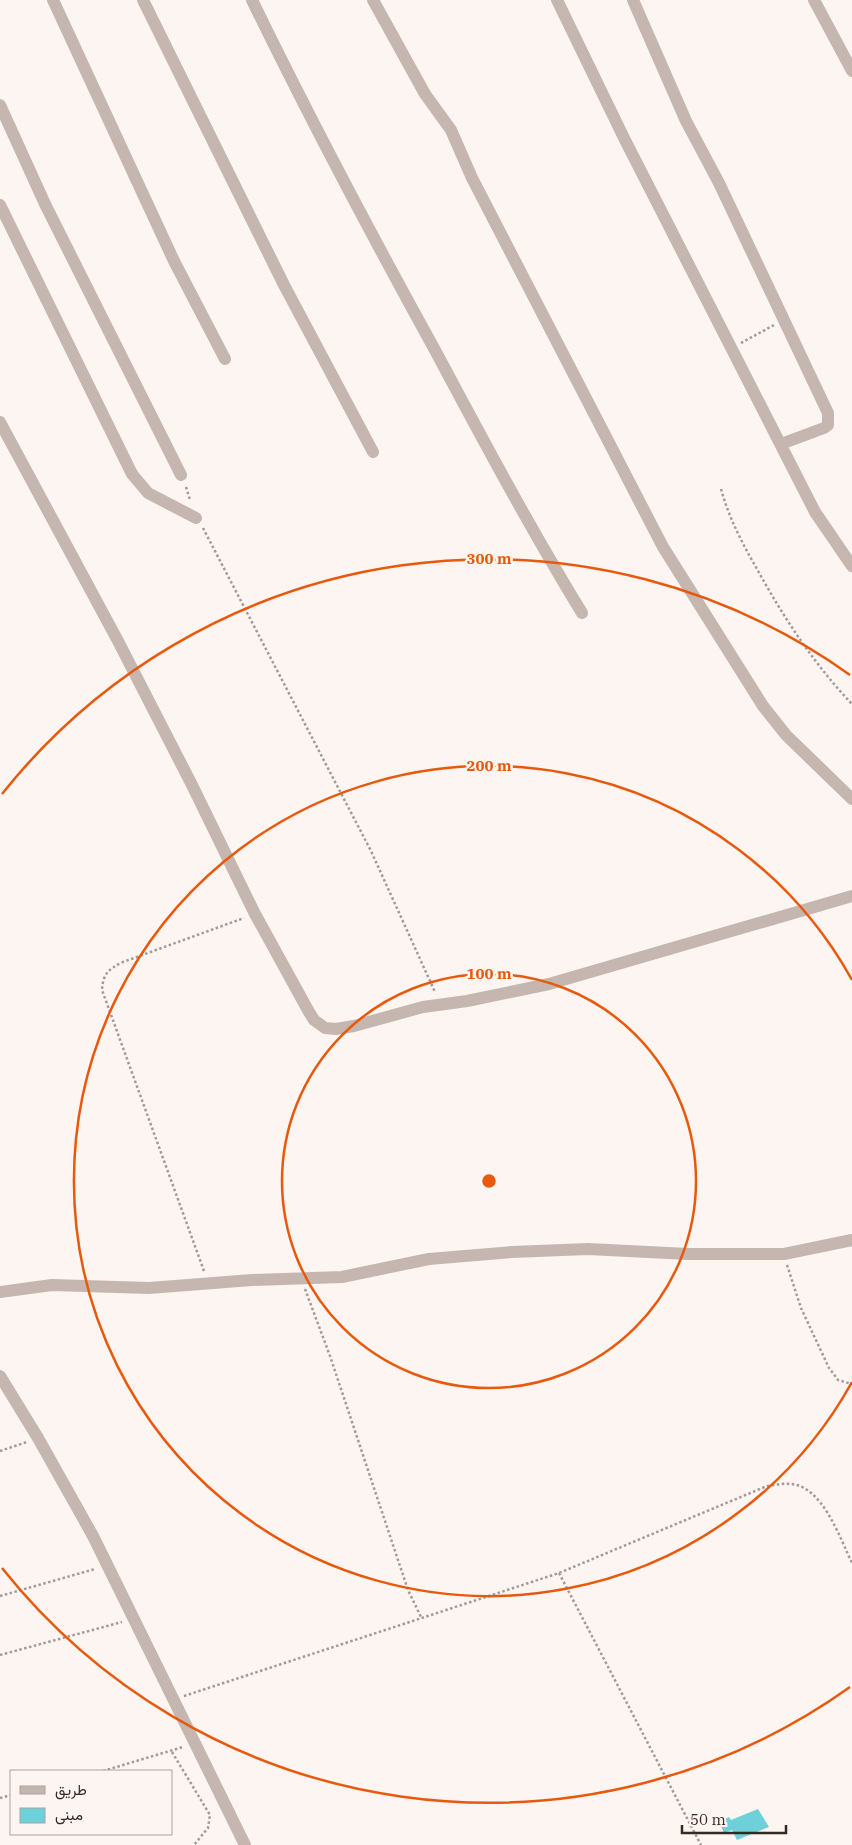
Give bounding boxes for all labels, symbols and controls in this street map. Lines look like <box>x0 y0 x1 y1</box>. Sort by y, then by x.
text: 300 m <box>466 549 512 568</box>
text: 200 m <box>466 756 512 775</box>
text: 100 m <box>466 964 512 983</box>
centre of rings <box>480 1172 498 1190</box>
legend <box>10 1770 172 1835</box>
text: طريق <box>55 1780 87 1800</box>
scale bar <box>682 1802 786 1834</box>
text: مبنى <box>55 1805 83 1825</box>
text: 50 m <box>690 1810 726 1829</box>

